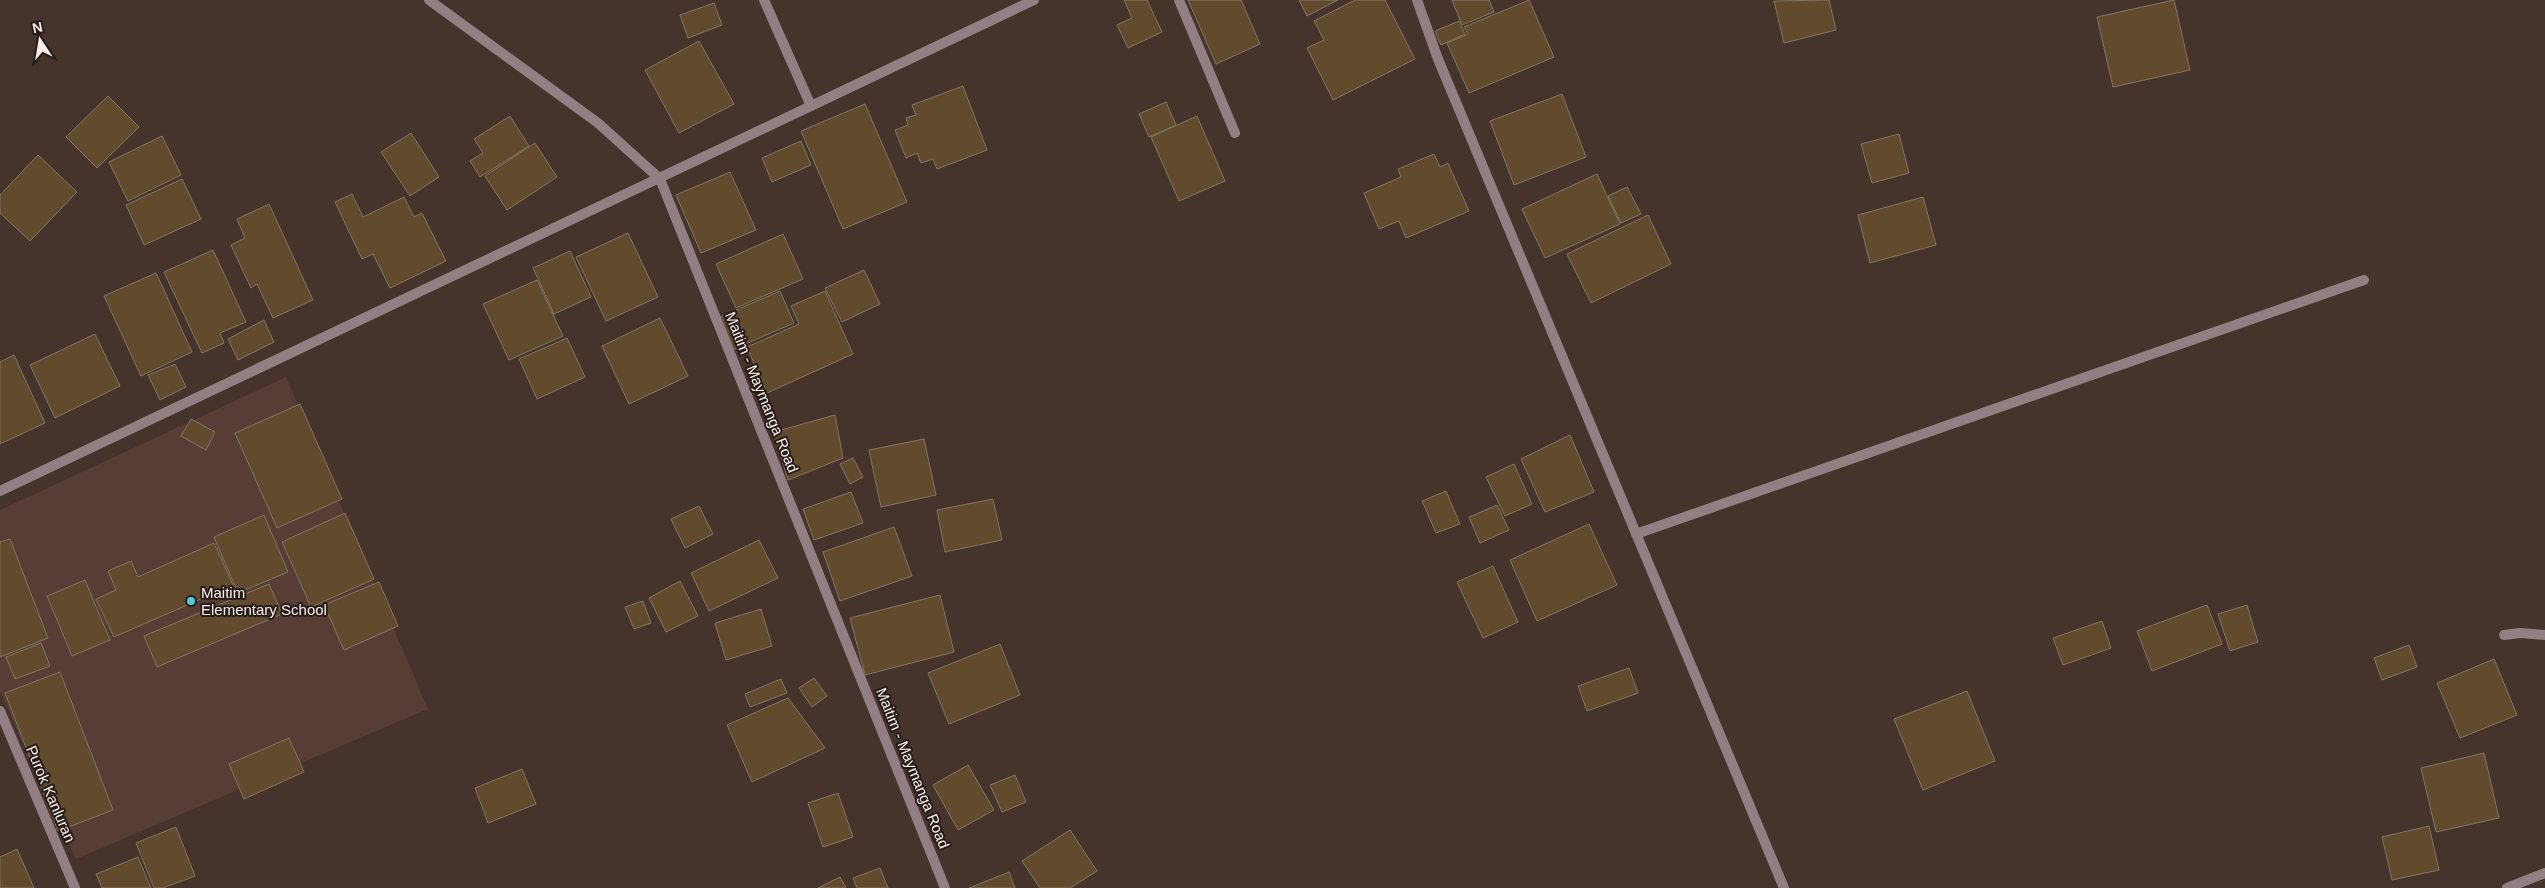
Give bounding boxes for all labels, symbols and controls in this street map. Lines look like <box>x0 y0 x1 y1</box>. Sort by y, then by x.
north arrow <box>15 15 65 65</box>
text: N <box>31 18 44 36</box>
street label: Maitim - Maymanga Road <box>722 309 802 475</box>
place label: Maitim Elementary School <box>201 584 327 618</box>
marker: Maitim Elementary School <box>185 595 197 607</box>
street label: Maitim - Maymanga Road <box>873 685 953 851</box>
street label: Purok Kanluran <box>23 743 79 845</box>

